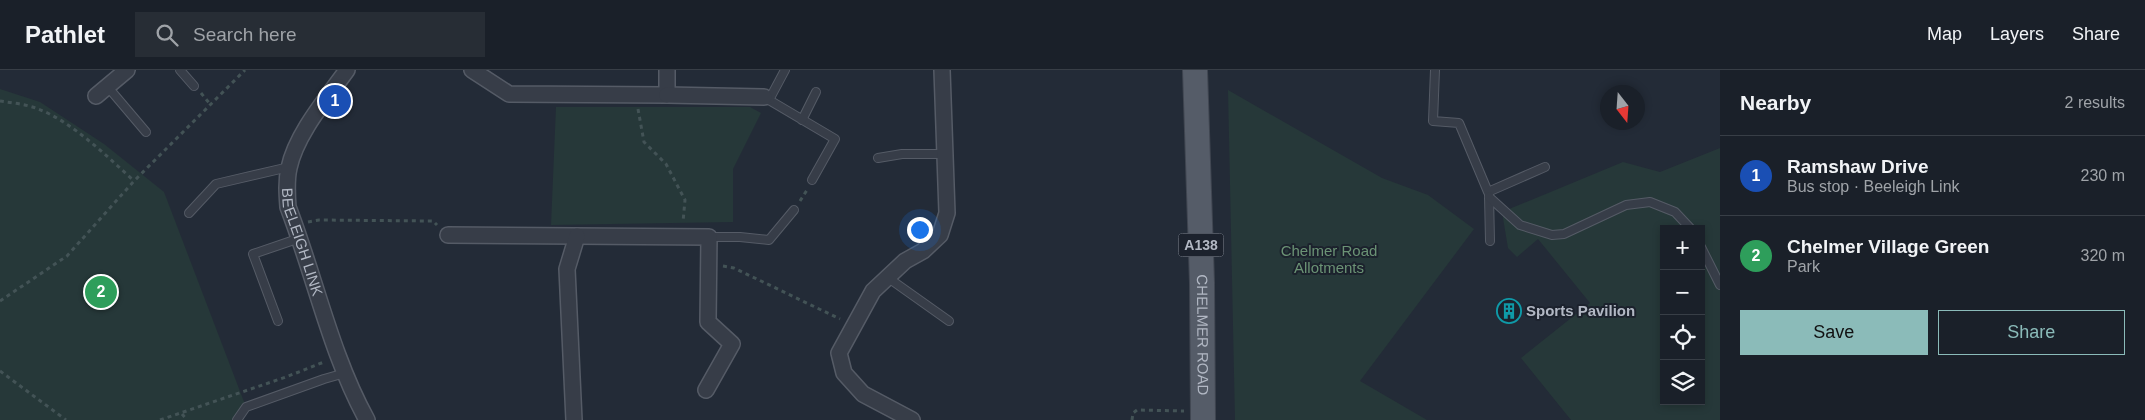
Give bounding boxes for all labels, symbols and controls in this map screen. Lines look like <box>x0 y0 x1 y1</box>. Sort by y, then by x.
search box <box>135 12 485 57</box>
text: Pathlet <box>25 21 105 48</box>
icon: search <box>153 21 181 49</box>
text: Search here <box>193 24 297 45</box>
text: Map <box>1927 24 1962 44</box>
text: Layers <box>1990 24 2044 44</box>
text: Share <box>2072 24 2120 44</box>
pin: 1 <box>319 82 351 120</box>
north arrow <box>1600 85 1645 130</box>
text: Nearby <box>1740 91 1811 114</box>
text: 2 results <box>2065 94 2125 111</box>
text: Ramshaw Drive <box>1787 156 1929 177</box>
text: 1 <box>1752 167 1760 184</box>
text: 230 m <box>2081 167 2125 184</box>
text: Bus stop · Beeleigh Link <box>1787 178 1960 195</box>
street label: BEELEIGH LINK <box>279 188 326 298</box>
your location <box>907 217 933 243</box>
map controls <box>1660 225 1705 405</box>
button: + <box>1660 225 1705 270</box>
road number: A138 <box>1178 234 1224 256</box>
text: Chelmer Village Green <box>1787 236 1989 257</box>
park label: Chelmer Road Allotments <box>1281 242 1377 276</box>
text: 2 <box>1752 247 1760 264</box>
text: 320 m <box>2081 247 2125 264</box>
text: Park <box>1787 258 1820 275</box>
button: − <box>1660 270 1705 315</box>
pin: 2 <box>85 273 117 311</box>
street label: CHELMER ROAD <box>1194 274 1212 396</box>
building icon: Sports Pavilion <box>1496 298 1522 324</box>
place label: Sports Pavilion <box>1526 302 1635 319</box>
button: Save <box>1740 310 1928 355</box>
button: Share <box>1938 310 2125 355</box>
button: locate <box>1660 315 1705 360</box>
button: layers <box>1660 360 1705 405</box>

